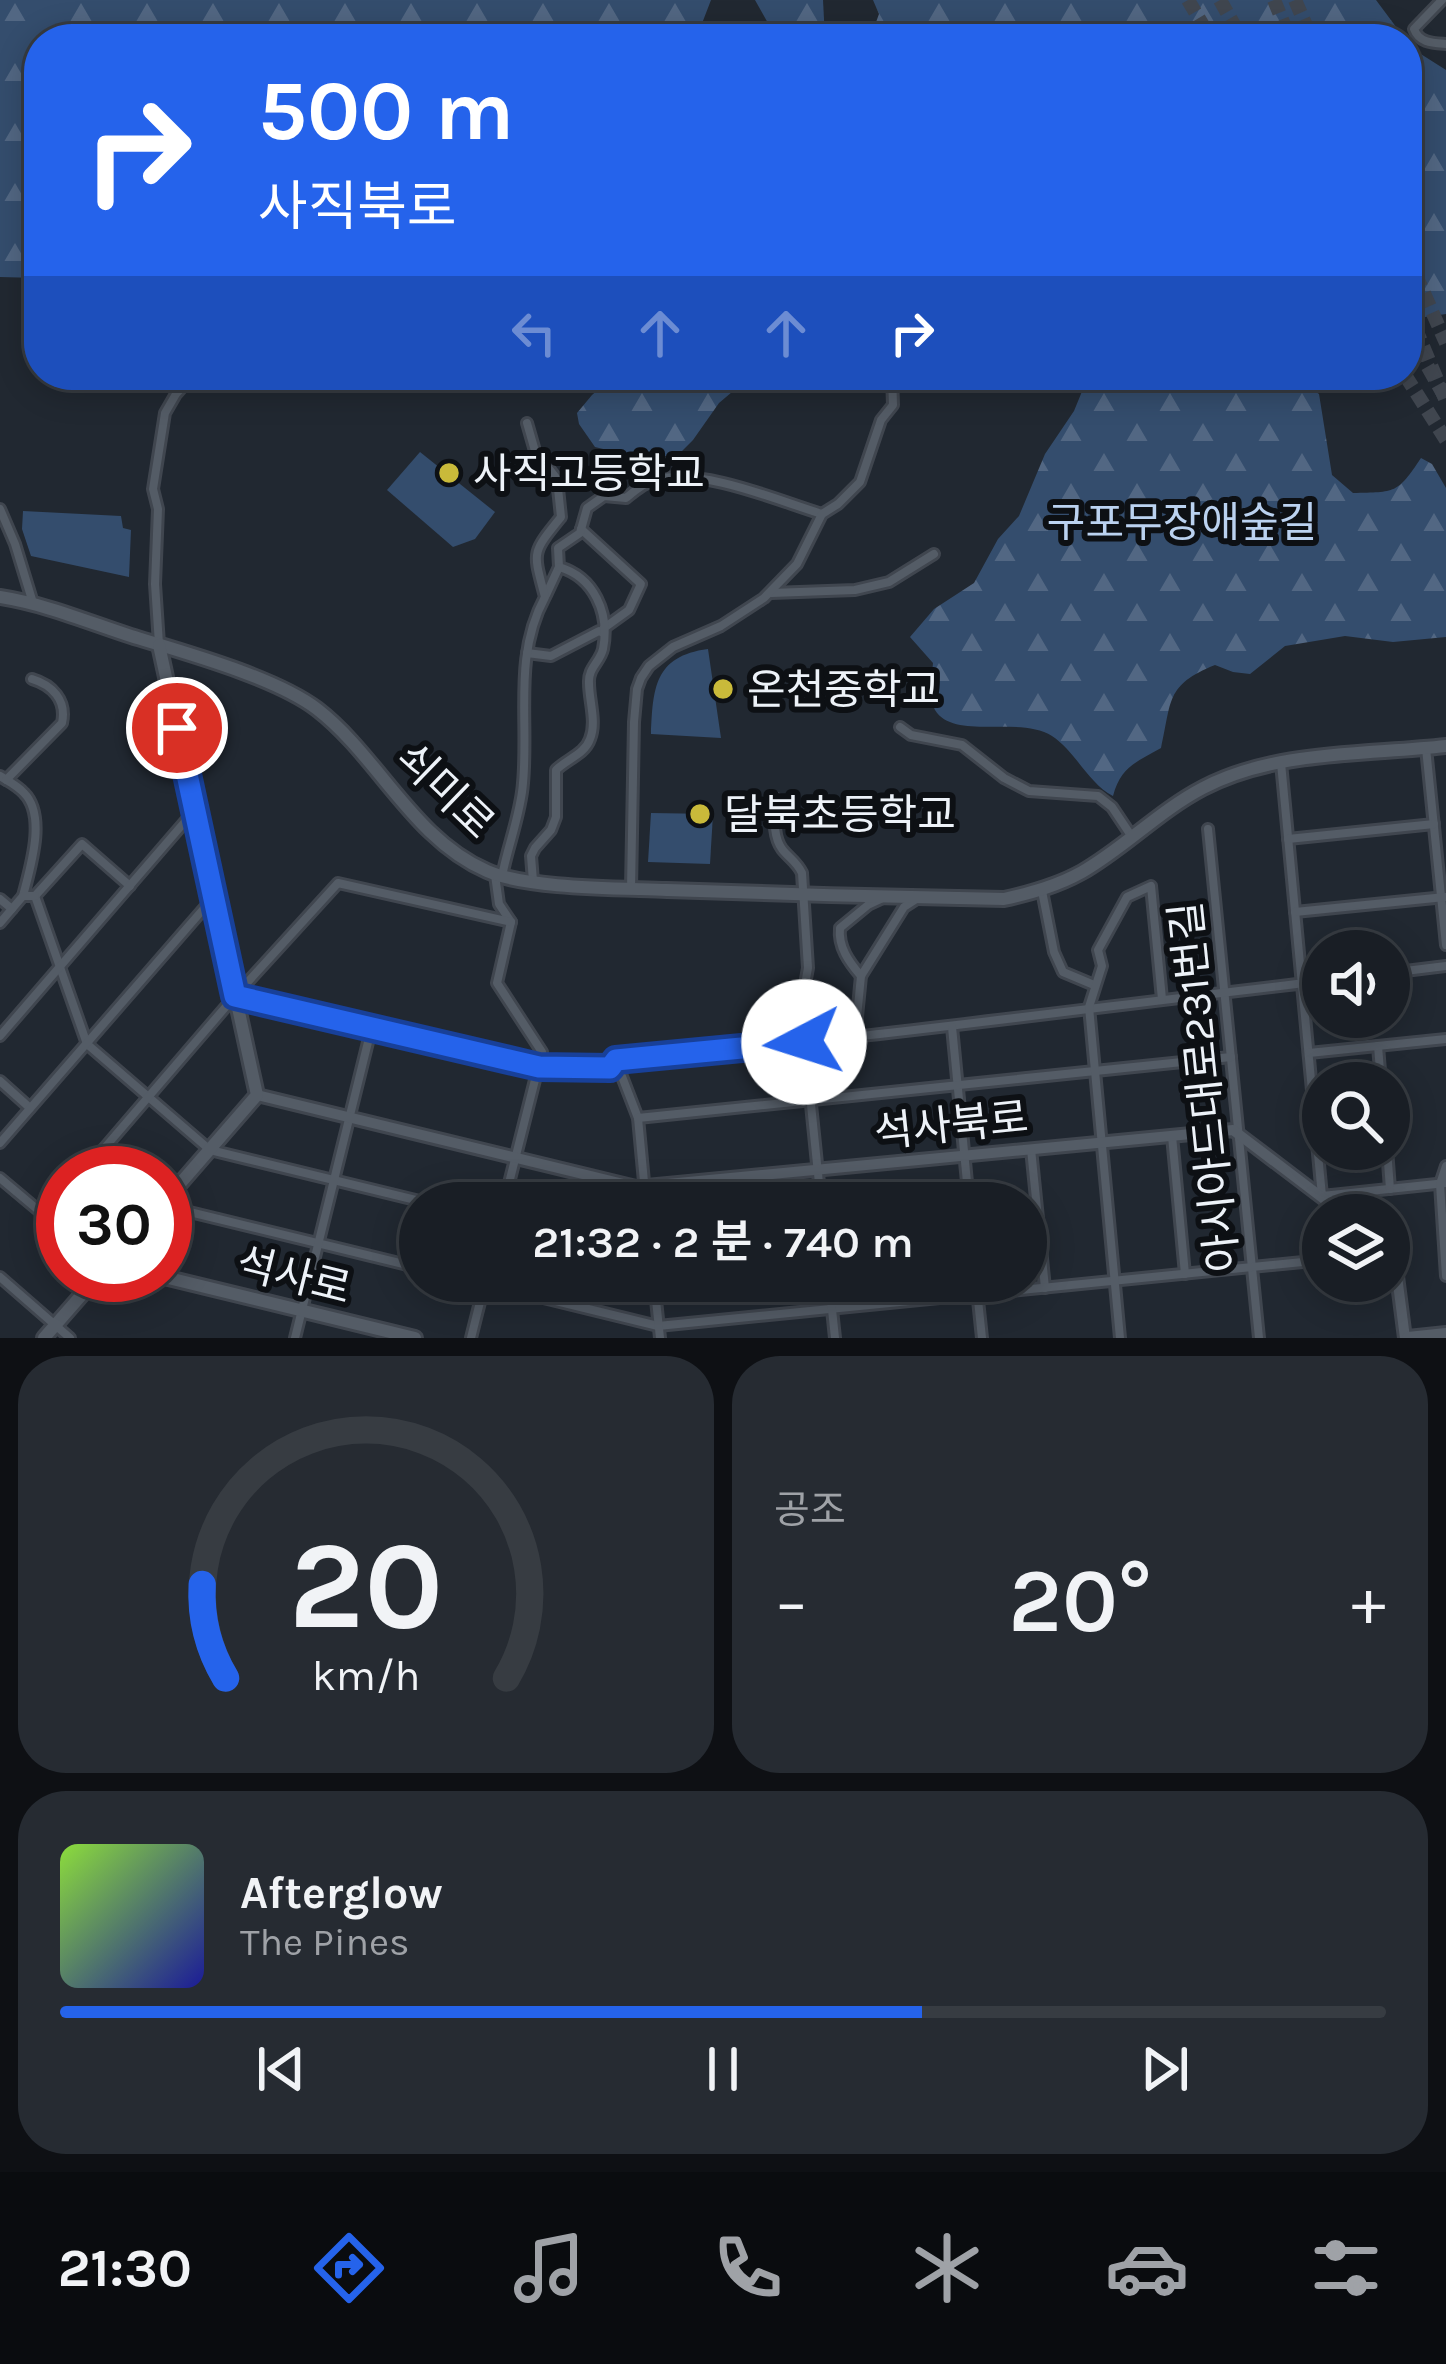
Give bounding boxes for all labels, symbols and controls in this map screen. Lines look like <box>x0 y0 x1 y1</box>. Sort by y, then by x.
text: 500 m <box>258 62 514 160</box>
icon: right <box>60 72 216 228</box>
text: 사직북로 <box>258 175 457 239</box>
icon: left <box>501 300 567 366</box>
icon: ahead <box>627 300 693 366</box>
icon: ahead <box>753 300 819 366</box>
icon: right <box>879 300 945 366</box>
place label: 사직고등학교 <box>473 449 705 499</box>
marker: 사직고등학교 <box>436 460 462 486</box>
park label: 구포무장애숲길 <box>1047 498 1317 548</box>
place label: 온천중학교 <box>747 665 940 715</box>
marker: 온천중학교 <box>710 676 736 702</box>
pin <box>126 677 228 779</box>
icon: arrive <box>144 695 210 761</box>
street label: 쇠미로 <box>386 732 504 849</box>
place label: 달북초등학교 <box>724 790 956 840</box>
marker: 달북초등학교 <box>687 801 713 827</box>
street label: 아시아드대로231번길 <box>1161 899 1249 1275</box>
map controls <box>1302 930 1410 1302</box>
button: sound <box>1302 930 1410 1038</box>
position arrow <box>741 979 867 1105</box>
button: search <box>1302 1062 1410 1170</box>
street label: 석사북로 <box>872 1092 1031 1158</box>
speed limit sign: 30 <box>36 1146 192 1302</box>
button: layers <box>1302 1194 1410 1302</box>
text: 21:32 · 2 분 · 740 m <box>532 1216 914 1268</box>
street label: 석사로 <box>231 1238 356 1314</box>
text: 공조 <box>774 1487 846 1533</box>
text: 20 <box>289 1513 443 1658</box>
text: 20° <box>1008 1548 1152 1654</box>
text: − <box>774 1563 809 1641</box>
text: + <box>1351 1563 1386 1641</box>
text: km/h <box>312 1650 420 1700</box>
text: Afterglow <box>240 1867 443 1919</box>
text: The Pines <box>240 1919 410 1965</box>
icon: previous <box>248 2036 314 2102</box>
icon: pause <box>690 2036 756 2102</box>
icon: next <box>1132 2036 1198 2102</box>
icon: directions <box>307 2226 391 2310</box>
icon: music <box>507 2226 591 2310</box>
icon: phone <box>706 2226 790 2310</box>
icon: climate <box>905 2226 989 2310</box>
icon: car <box>1105 2226 1189 2310</box>
icon: filters <box>1304 2226 1388 2310</box>
text: 21:30 <box>58 2236 192 2300</box>

